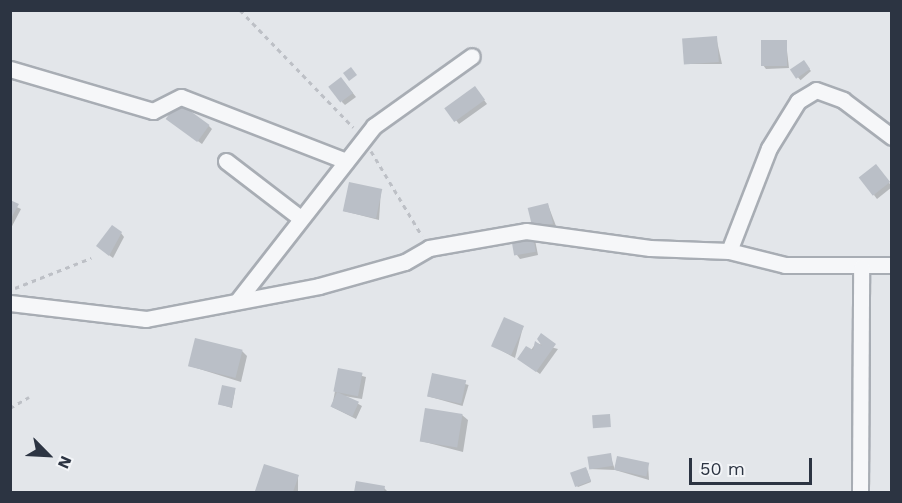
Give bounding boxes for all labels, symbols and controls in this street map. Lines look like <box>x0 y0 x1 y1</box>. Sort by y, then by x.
north arrow <box>18 425 78 485</box>
scale bar <box>692 446 815 484</box>
text: N <box>54 453 76 472</box>
text: 50 m <box>700 458 745 479</box>

